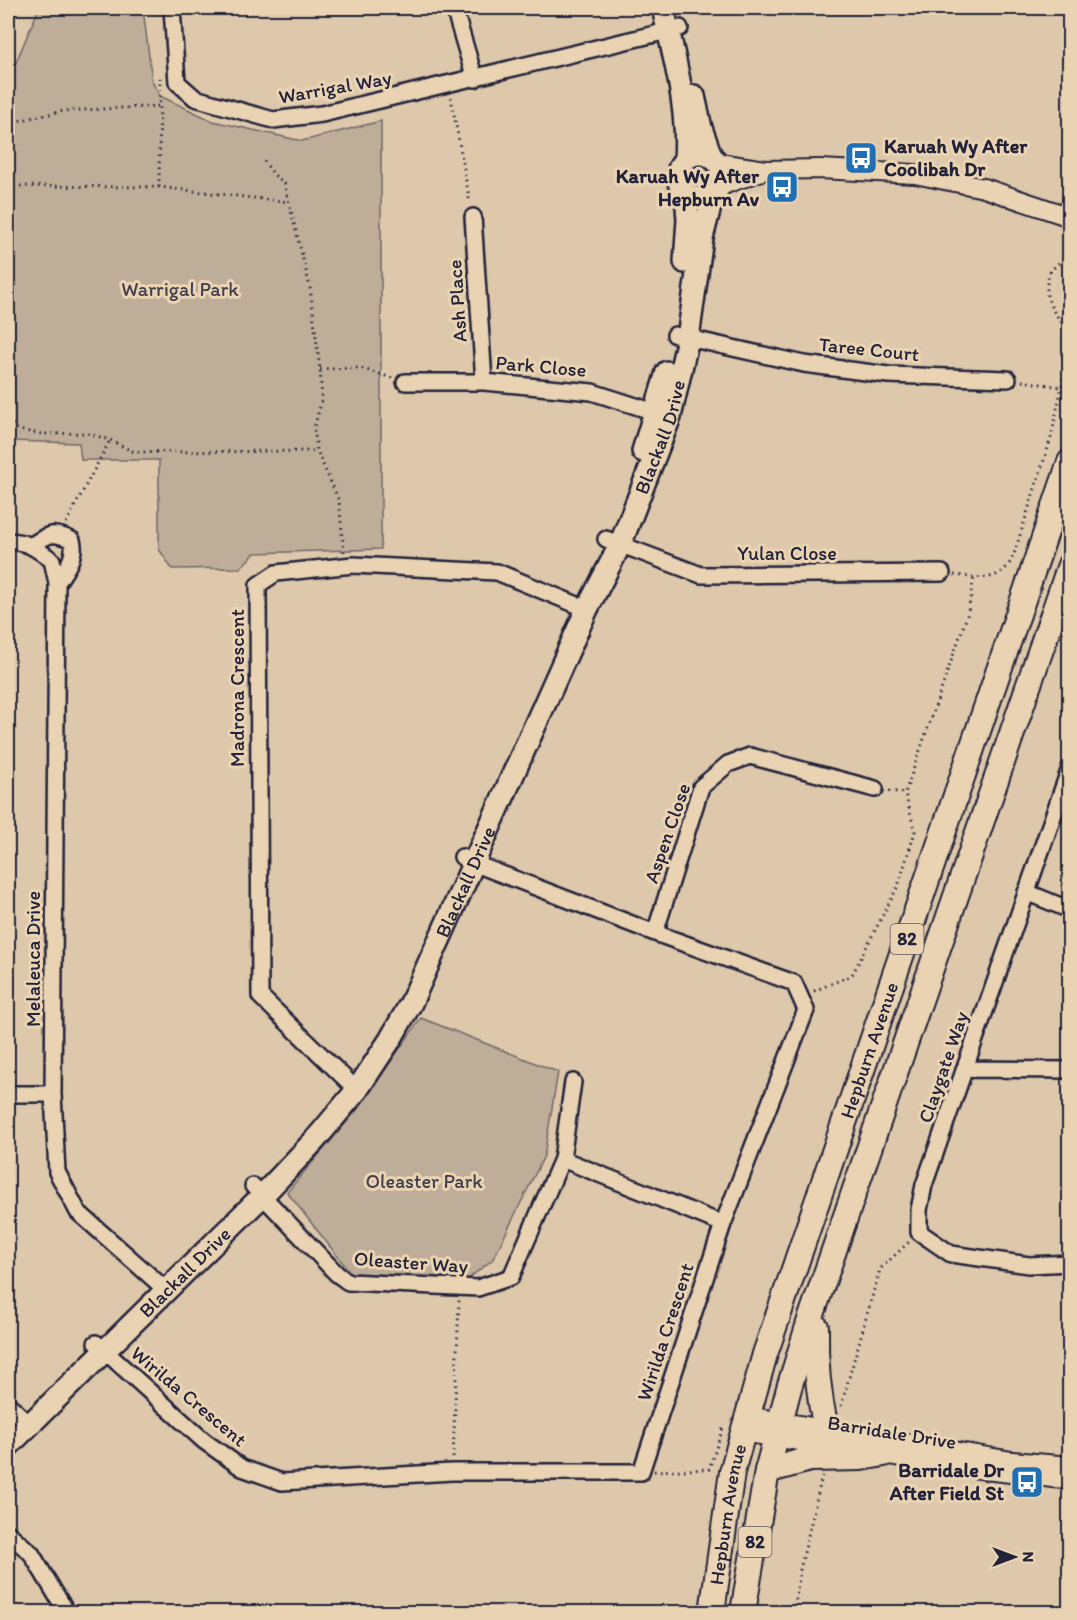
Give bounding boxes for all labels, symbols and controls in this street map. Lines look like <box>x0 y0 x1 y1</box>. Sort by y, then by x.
street label: Warrigal Way <box>277 65 394 109</box>
place label: Karuah Wy After Coolibah Dr <box>884 134 1028 181</box>
bus stop icon: Karuah Wy After Coolibah Dr <box>843 140 879 176</box>
place label: Karuah Wy After Hepburn Av <box>616 164 760 212</box>
bus stop icon: Karuah Wy After Hepburn Av <box>764 169 800 205</box>
street label: Ash Place <box>442 259 472 343</box>
park label: Warrigal Park <box>121 277 239 301</box>
street label: Taree Court <box>818 332 921 366</box>
street label: Park Close <box>495 350 587 382</box>
street label: Blackall Drive <box>629 378 690 498</box>
street label: Yulan Close <box>737 541 837 565</box>
street label: Madrona Crescent <box>225 609 249 767</box>
street label: Aspen Close <box>639 780 695 886</box>
street label: Blackall Drive <box>430 822 500 941</box>
street label: Melaleuca Drive <box>21 891 45 1027</box>
road number: 82 <box>890 924 924 954</box>
street label: Hepburn Avenue <box>834 979 903 1122</box>
street label: Claygate Way <box>913 1008 973 1126</box>
park label: Oleaster Park <box>365 1169 483 1193</box>
street label: Blackall Drive <box>134 1222 236 1322</box>
street label: Oleaster Way <box>353 1246 469 1278</box>
street label: Wirilda Crescent <box>631 1260 699 1404</box>
street label: Wirilda Crescent <box>126 1341 252 1452</box>
street label: Barridale Drive <box>826 1410 958 1454</box>
street label: Hepburn Avenue <box>704 1441 751 1586</box>
place label: Barridale Dr After Field St <box>889 1458 1004 1505</box>
bus stop icon: Barridale Dr After Field St <box>1009 1464 1045 1500</box>
road number: 82 <box>738 1527 771 1557</box>
north arrow <box>984 1527 1044 1587</box>
text: N <box>1019 1552 1038 1562</box>

